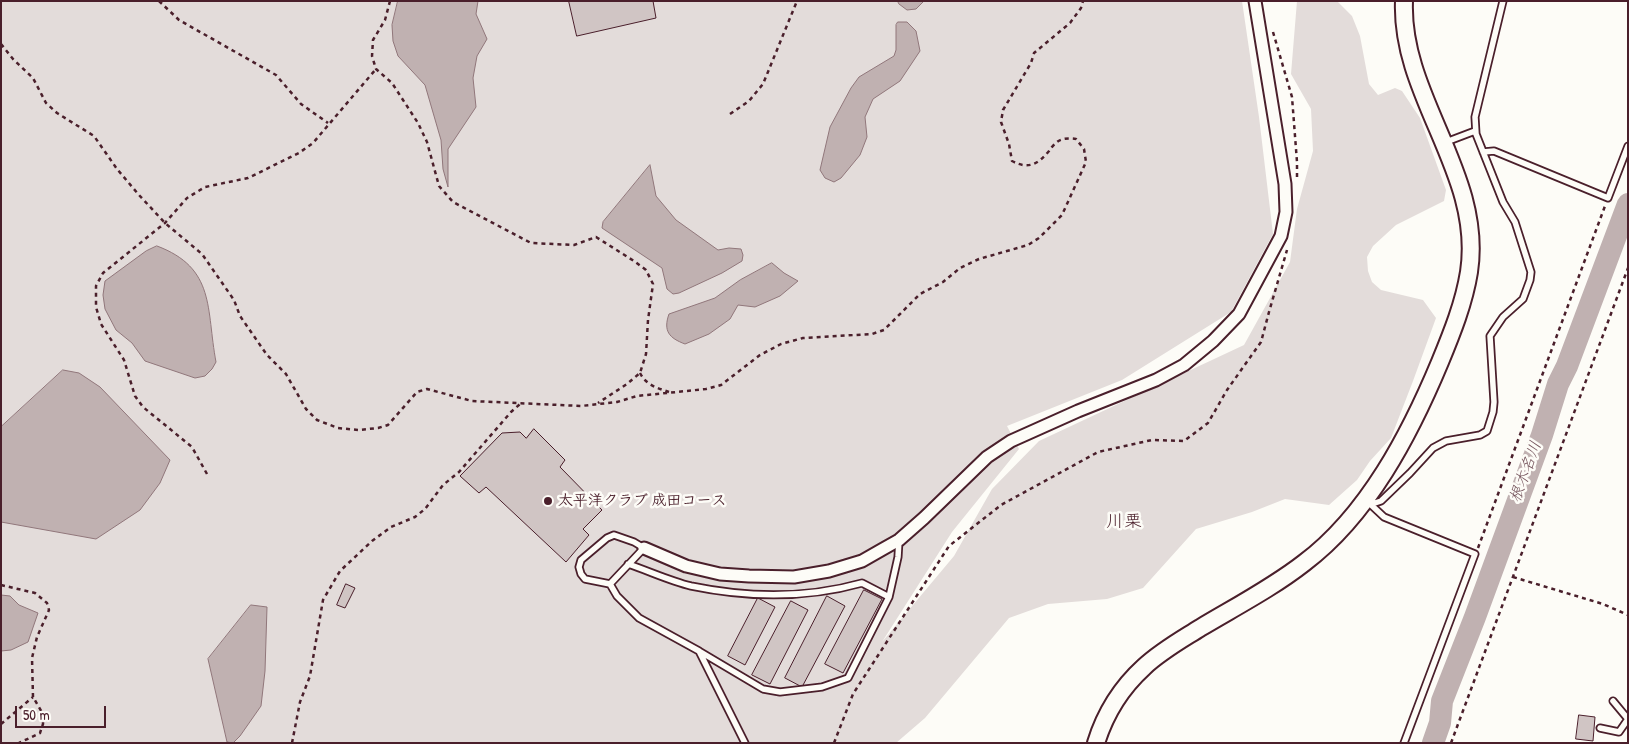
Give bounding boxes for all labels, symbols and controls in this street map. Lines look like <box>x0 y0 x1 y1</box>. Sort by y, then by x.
water label: 根木名川 <box>1506 439 1546 505</box>
place label: 太平洋クラブ 成田コース <box>558 492 726 510</box>
marker: 太平洋クラブ 成田コース <box>542 495 554 507</box>
district label: 川栗 <box>1106 511 1142 533</box>
scale bar <box>18 696 109 728</box>
text: 50 m <box>23 704 50 725</box>

